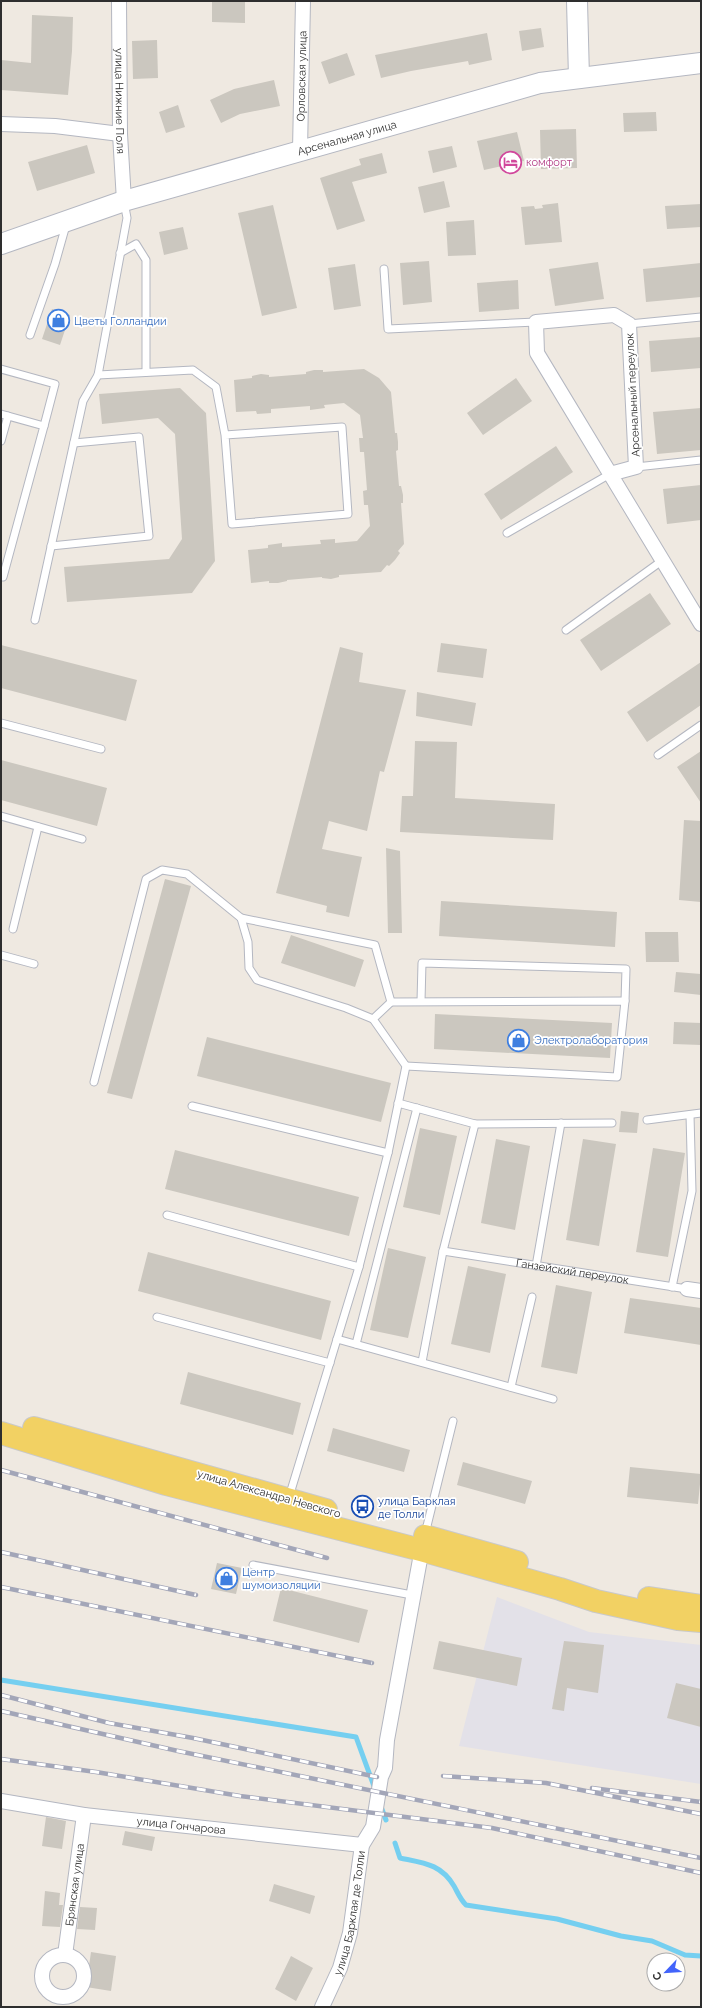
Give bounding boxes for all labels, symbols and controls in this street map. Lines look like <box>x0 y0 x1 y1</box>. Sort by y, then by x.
street label: Орловская улица <box>294 30 309 122</box>
street label: улица Нижние Поля <box>113 48 128 154</box>
street label: Арсенальная улица <box>296 118 398 158</box>
hotel icon: комфорт <box>497 149 523 175</box>
place label: комфорт <box>526 156 573 169</box>
shop icon: Цветы Голландии <box>45 308 71 334</box>
place label: Цветы Голландии <box>74 315 167 328</box>
street label: Арсенальный переулок <box>623 332 643 457</box>
shop icon: Электролаборатория <box>505 1027 531 1053</box>
place label: Электролаборатория <box>534 1034 648 1047</box>
street label: Ганзейский переулок <box>515 1256 630 1286</box>
street label: улица Александра Невского <box>196 1467 343 1521</box>
bus stop icon: улица Барклая де Толли <box>350 1494 376 1520</box>
place label: улица Барклая де Толли <box>378 1495 456 1521</box>
shop icon: Центр шумоизоляции <box>214 1565 240 1591</box>
place label: Центр шумоизоляции <box>242 1566 321 1592</box>
street label: улица Гончарова <box>136 1814 226 1837</box>
street label: Брянская улица <box>63 1843 87 1927</box>
street label: улица Барклая де Толли <box>331 1850 368 1977</box>
north arrow <box>646 1952 686 1992</box>
text: С <box>650 1969 665 1982</box>

